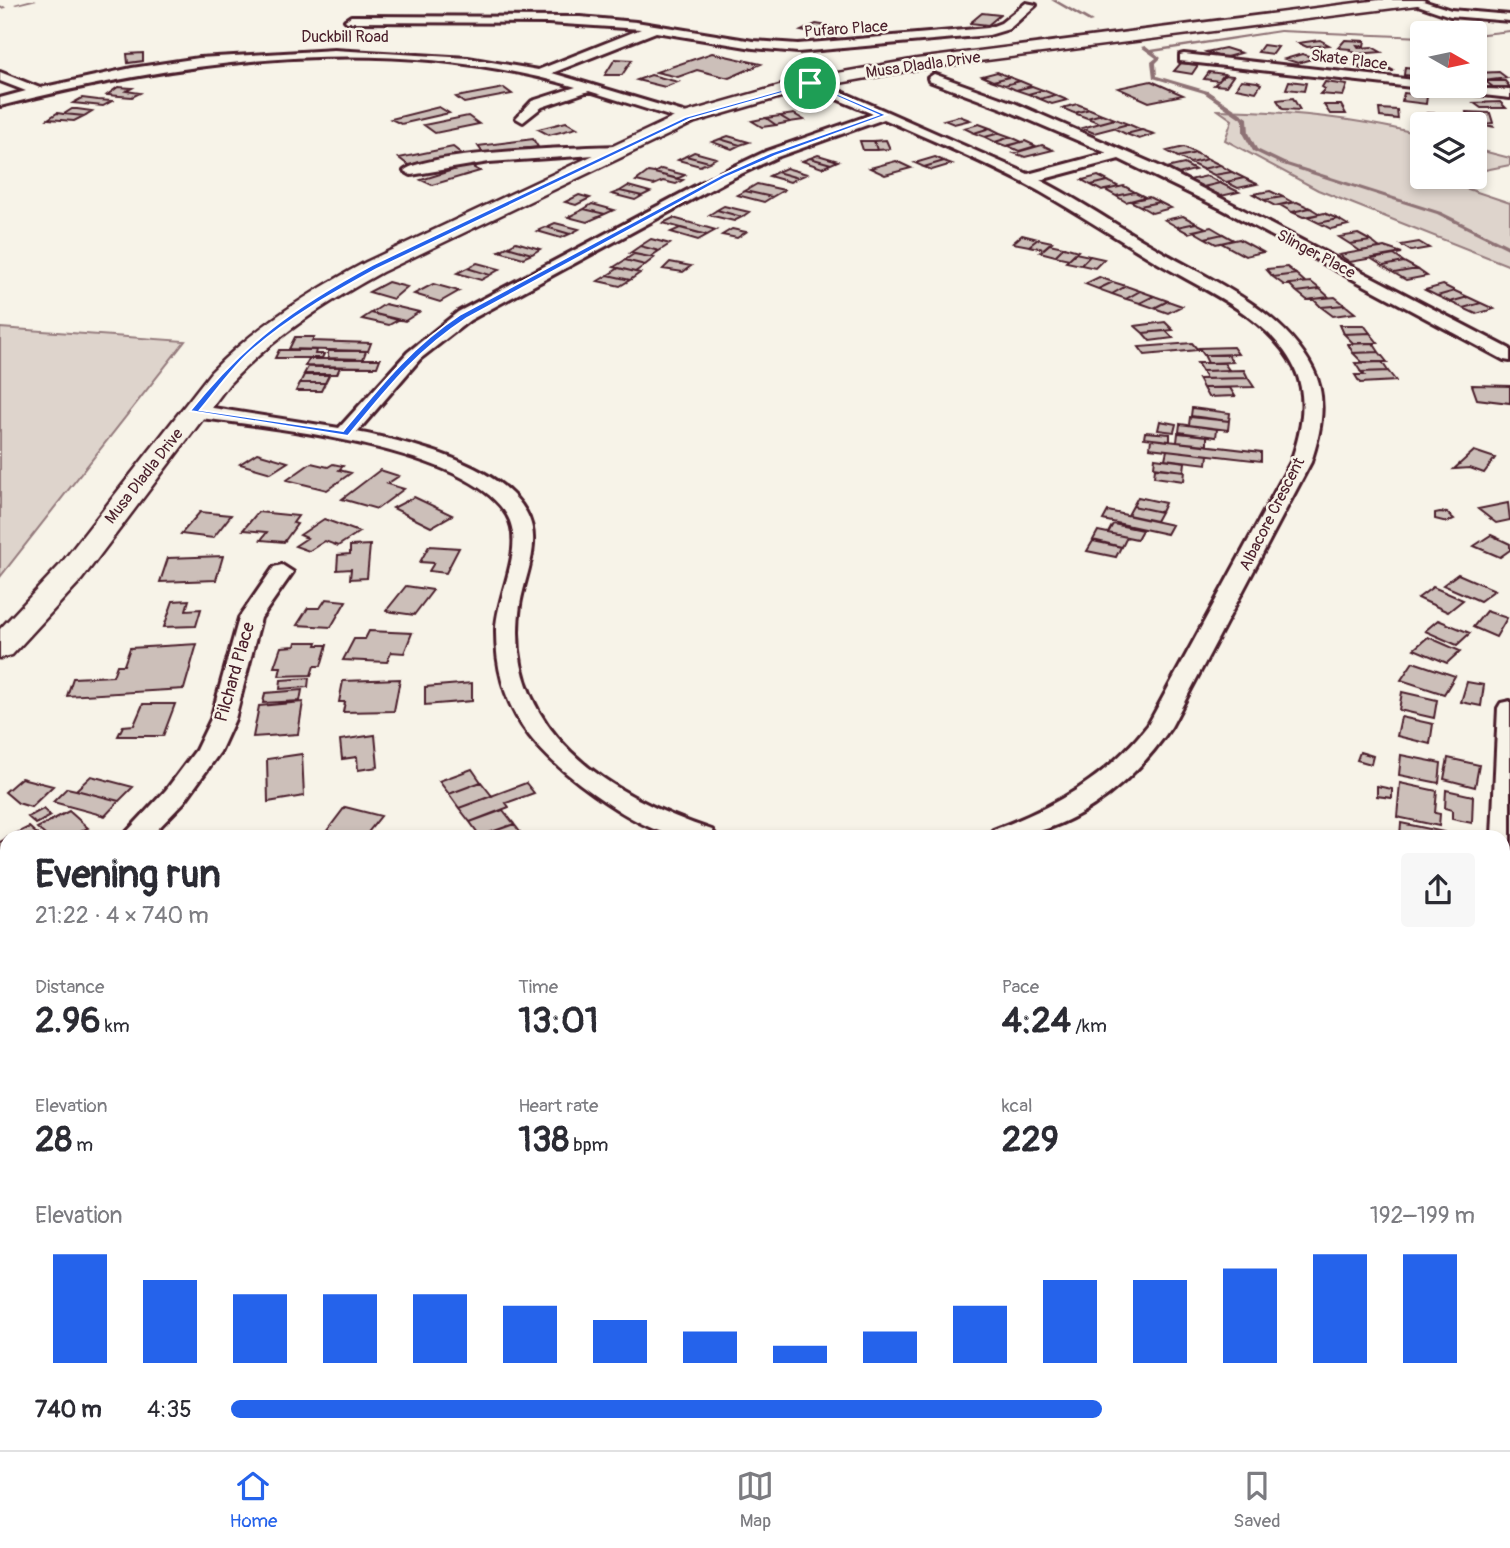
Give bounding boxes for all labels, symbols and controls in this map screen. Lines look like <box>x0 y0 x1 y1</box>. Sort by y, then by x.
street label: Pufaro Place <box>804 16 889 42</box>
north arrow <box>1410 21 1488 98</box>
map controls <box>1410 21 1487 189</box>
street label: Duckbill Road <box>301 27 389 47</box>
street label: Skate Place <box>1310 45 1388 75</box>
street label: Musa Dladla Drive <box>864 47 982 83</box>
pin <box>780 53 840 113</box>
icon: arrive <box>791 64 829 102</box>
button: layers <box>1410 112 1487 189</box>
street label: Slinger Place <box>1273 225 1359 283</box>
street label: Musa Dladla Drive <box>101 424 188 528</box>
street label: Albacore Crescent <box>1235 454 1309 574</box>
street label: Pilchard Place <box>210 619 260 725</box>
text: Evening run <box>35 851 221 899</box>
button: share <box>1401 853 1475 927</box>
text: 21:22 · 4 × 740 m <box>35 901 209 930</box>
text: Distance <box>35 975 104 999</box>
text: Time <box>518 975 558 999</box>
text: Pace <box>1002 975 1039 999</box>
text: 2.96 <box>35 999 101 1043</box>
text: 13:01 <box>518 999 598 1043</box>
text: 4:24 <box>1002 999 1071 1043</box>
text: km <box>101 1014 130 1038</box>
text: /km <box>1071 1014 1107 1038</box>
text: Elevation <box>35 1094 107 1118</box>
text: Heart rate <box>518 1094 598 1118</box>
text: kcal <box>1002 1094 1033 1118</box>
text: 28 <box>35 1118 72 1162</box>
text: 138 <box>518 1118 569 1162</box>
text: 229 <box>1002 1118 1059 1162</box>
text: m <box>72 1133 93 1157</box>
text: bpm <box>569 1133 608 1157</box>
text: Elevation <box>35 1201 123 1230</box>
text: 192–199 m <box>1370 1201 1475 1230</box>
text: 740 m <box>35 1395 102 1424</box>
text: 4:35 <box>147 1395 192 1424</box>
tab: Home <box>229 1467 277 1533</box>
tab: Map <box>736 1467 774 1533</box>
tab: Saved <box>1233 1467 1281 1533</box>

